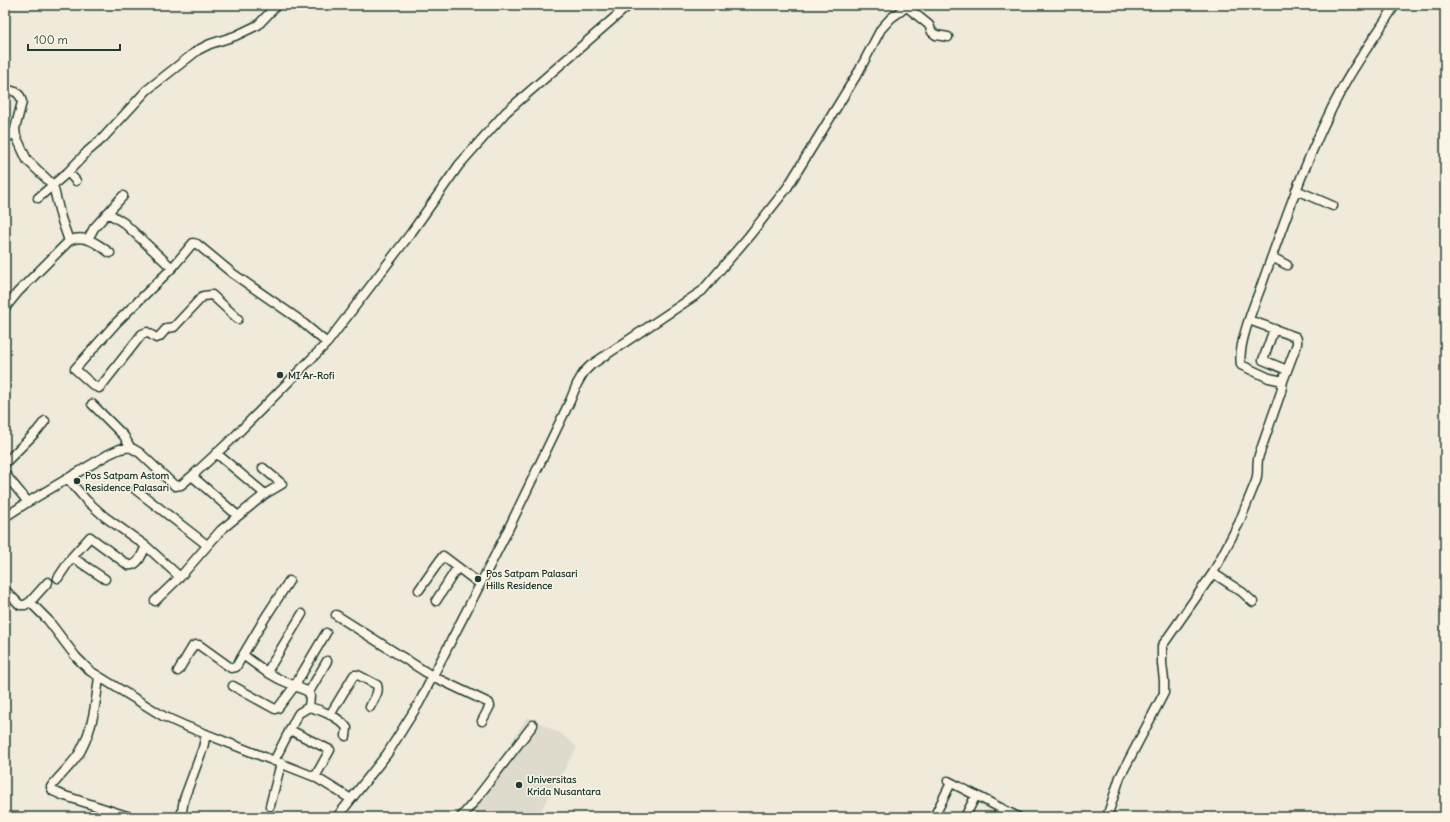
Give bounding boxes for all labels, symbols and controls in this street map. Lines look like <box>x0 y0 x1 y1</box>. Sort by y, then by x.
scale bar <box>28 26 120 52</box>
text: 100 m <box>34 32 68 47</box>
place label: MI Ar-Rofi <box>288 369 334 382</box>
marker: MI Ar-Rofi <box>275 370 285 380</box>
place label: Pos Satpam Astom Residence Palasari <box>85 469 170 494</box>
marker: Pos Satpam Astom Residence Palasari <box>72 476 82 486</box>
place label: Pos Satpam Palasari Hills Residence <box>486 567 578 592</box>
marker: Pos Satpam Palasari Hills Residence <box>473 574 483 584</box>
place label: Universitas Krida Nusantara <box>527 773 601 798</box>
marker: Universitas Krida Nusantara <box>514 780 524 790</box>

